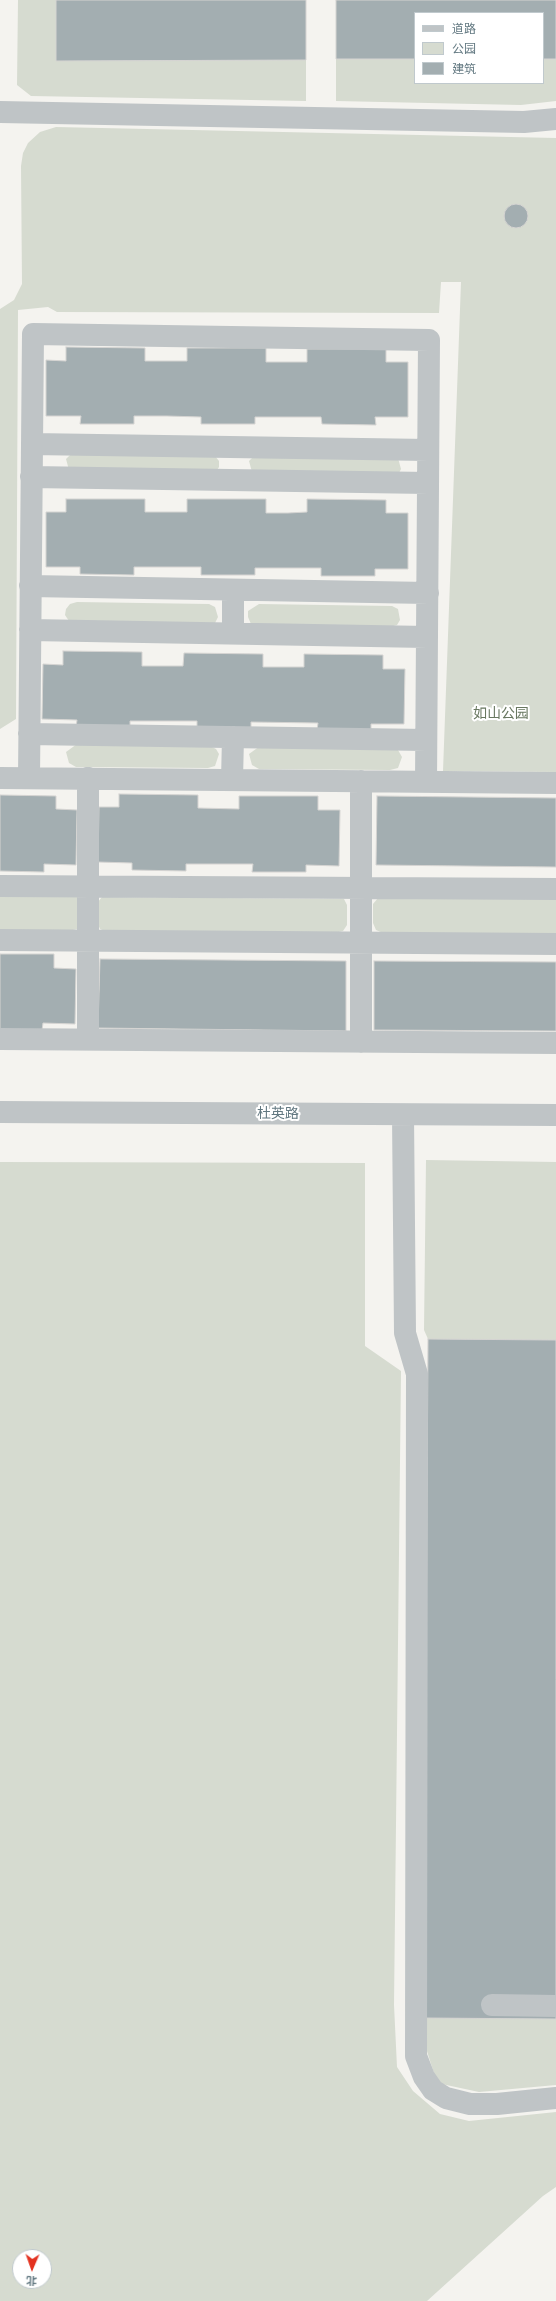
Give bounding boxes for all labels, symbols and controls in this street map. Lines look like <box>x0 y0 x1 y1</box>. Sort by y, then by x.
legend <box>414 12 544 84</box>
text: 道路 <box>452 22 476 37</box>
text: 公园 <box>452 42 476 57</box>
text: 建筑 <box>452 62 476 77</box>
park label: 如山公园 <box>473 706 529 722</box>
street label: 杜英路 <box>257 1106 299 1122</box>
north arrow <box>12 2249 52 2289</box>
text: 北 <box>26 2274 37 2287</box>

